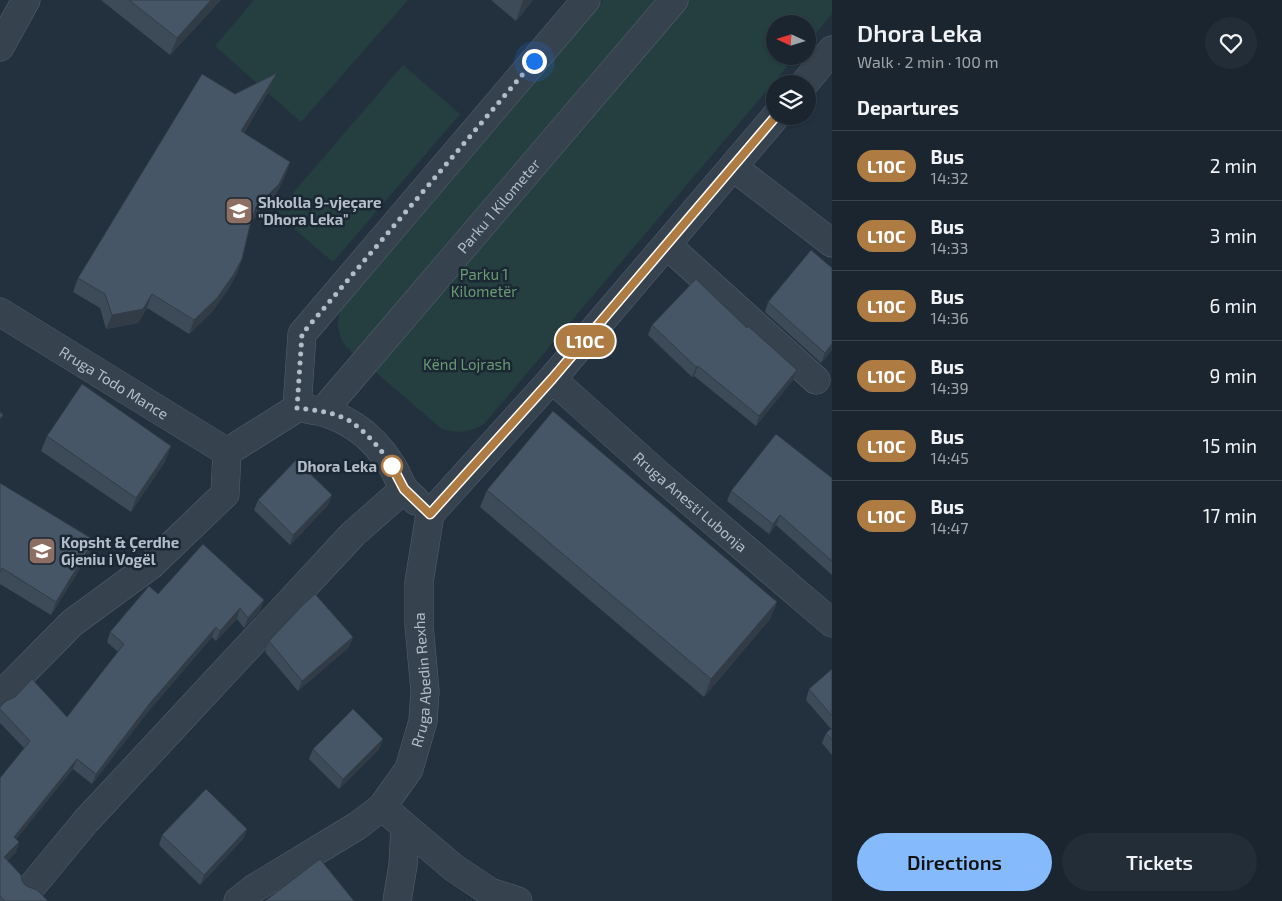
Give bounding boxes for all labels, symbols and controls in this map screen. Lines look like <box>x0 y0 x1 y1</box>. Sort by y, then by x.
north arrow <box>766 15 816 65</box>
map controls <box>766 15 816 125</box>
button: heart <box>1205 17 1257 69</box>
text: Dhora Leka <box>857 18 982 47</box>
your location <box>522 49 547 74</box>
text: Walk · 2 min · 100 m <box>857 52 998 71</box>
button: layers <box>766 75 816 125</box>
text: Departures <box>857 96 959 119</box>
text: Bus <box>931 145 964 168</box>
text: 2 min <box>1210 154 1257 177</box>
street label: Parku 1 Kilometer <box>453 155 544 257</box>
text: L10C <box>867 155 906 177</box>
text: 14:32 <box>931 168 968 187</box>
place label: Shkolla 9-vjeçare "Dhora Leka" <box>258 193 381 228</box>
school or university icon: Shkolla 9-vjeçare "Dhora Leka" <box>224 196 254 226</box>
text: Bus <box>931 215 964 238</box>
text: 3 min <box>1210 224 1257 247</box>
text: L10C <box>867 225 906 247</box>
text: 14:33 <box>931 238 968 257</box>
park label: Parku 1 Kilometër <box>451 265 517 300</box>
text: Bus <box>931 285 964 308</box>
text: 6 min <box>1209 294 1257 317</box>
text: L10C <box>867 295 906 317</box>
text: 14:36 <box>931 308 969 327</box>
line badge: L10C <box>550 325 620 357</box>
text: L10C <box>566 330 604 352</box>
street label: Rruga Todo Mance <box>56 342 172 423</box>
park label: Kënd Lojrash <box>423 355 511 374</box>
text: Bus <box>931 355 964 378</box>
text: 9 min <box>1209 364 1257 387</box>
text: L10C <box>867 365 906 387</box>
text: 14:39 <box>931 378 969 397</box>
text: Bus <box>931 425 964 448</box>
text: 15 min <box>1203 434 1257 457</box>
text: L10C <box>867 435 906 457</box>
street label: Rruga Anesti Lubonja <box>630 448 751 555</box>
text: 14:45 <box>931 448 969 467</box>
marker: Dhora Leka <box>381 455 403 477</box>
place label: Dhora Leka <box>297 457 377 475</box>
text: Bus <box>931 495 964 518</box>
text: 17 min <box>1203 504 1257 527</box>
text: L10C <box>867 505 906 527</box>
text: 14:47 <box>931 518 969 537</box>
place label: Kopsht & Çerdhe Gjeniu i Vogël <box>61 533 179 568</box>
school or university icon: Kopsht & Çerdhe Gjeniu i Vogël <box>27 536 57 566</box>
street label: Rruga Abedin Rexha <box>407 612 434 749</box>
button: Directions <box>857 833 1052 891</box>
button: Tickets <box>1062 833 1257 891</box>

